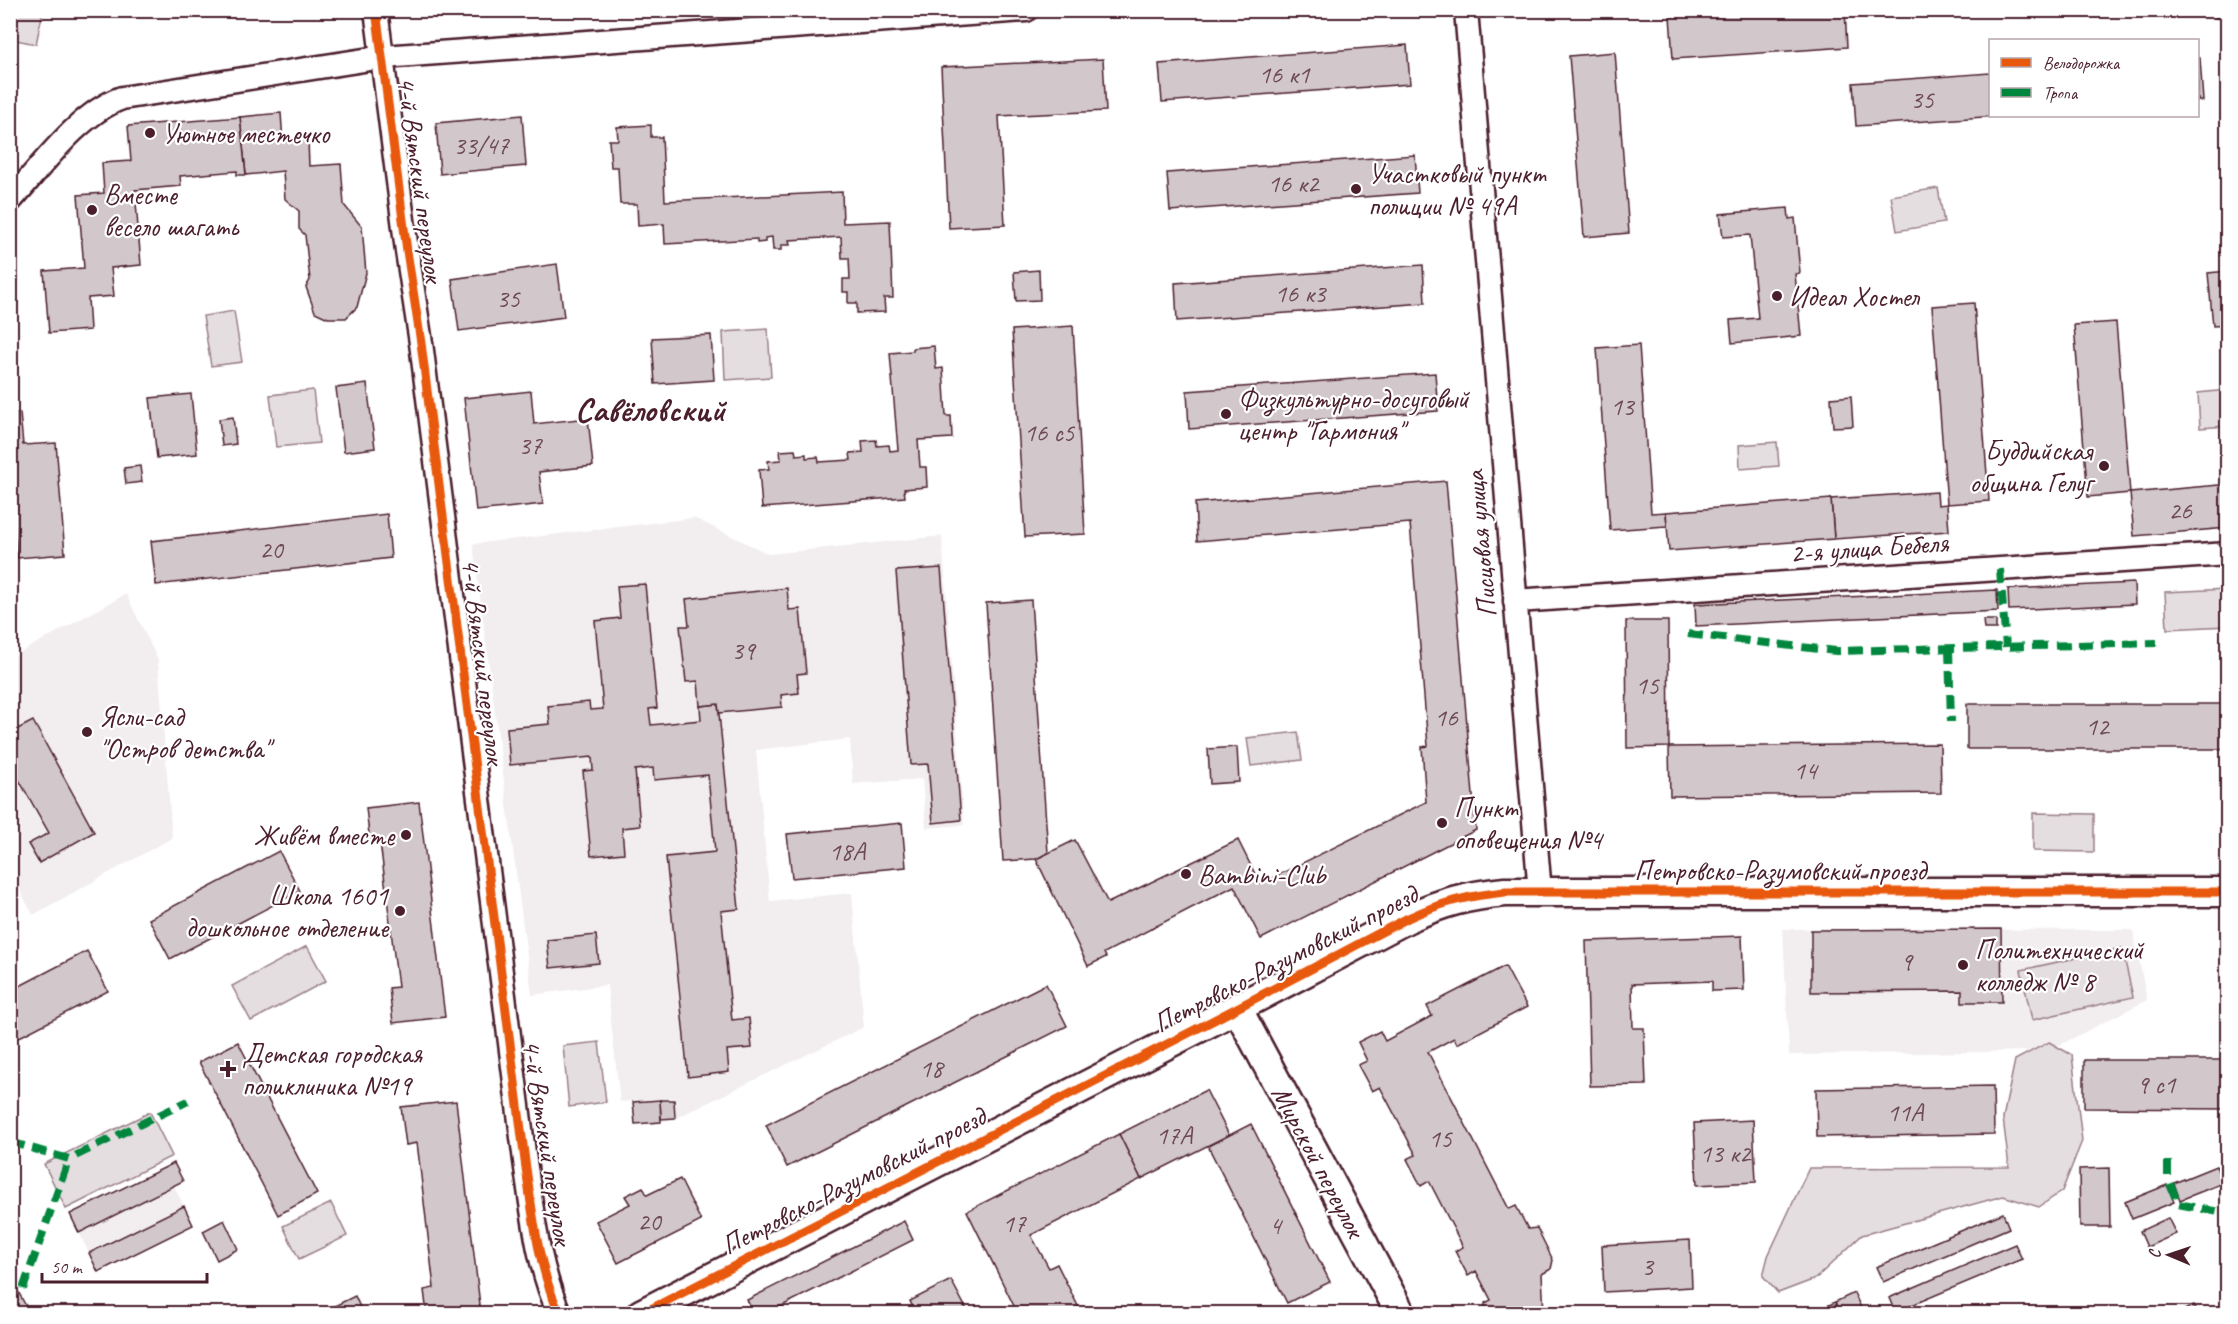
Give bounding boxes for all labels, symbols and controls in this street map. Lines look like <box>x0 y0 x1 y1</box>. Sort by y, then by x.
legend <box>1989 39 2199 117</box>
text: Велодорожка <box>2043 52 2121 74</box>
house number: 16 к1 <box>1259 58 1311 91</box>
street label: 4-й Вятский переулок <box>389 74 453 287</box>
text: Тропа <box>2043 82 2079 104</box>
house number: 35 <box>1910 83 1935 116</box>
place label: Уютное местечко <box>162 116 332 151</box>
marker: Уютное местечко <box>143 126 157 140</box>
house number: 33/47 <box>453 129 510 162</box>
place label: Участковый пункт полиции № 49А <box>1368 156 1547 223</box>
house number: 16 к2 <box>1268 167 1321 200</box>
place label: Вместе весело шагать <box>104 177 240 244</box>
marker: Участковый пункт полиции № 49А <box>1349 182 1363 196</box>
marker: Вместе весело шагать <box>85 203 99 217</box>
house number: 16 к3 <box>1275 277 1328 310</box>
place label: Идеал Хостел <box>1789 279 1920 314</box>
house number: 35 <box>496 282 521 315</box>
marker: Идеал Хостел <box>1770 289 1784 303</box>
place label: Физкультурно-досуговый центр "Гармония" <box>1238 381 1470 448</box>
district label: Савёловский <box>575 388 728 431</box>
house number: 13 <box>1610 390 1636 423</box>
marker: Физкультурно-досуговый центр "Гармония" <box>1219 407 1233 421</box>
house number: 16 с5 <box>1024 416 1076 449</box>
house number: 37 <box>518 429 543 462</box>
place label: Буддийская община Гелуг <box>1970 433 2096 500</box>
marker: Буддийская община Гелуг <box>2097 459 2111 473</box>
street label: Писцовая улица <box>1457 467 1504 619</box>
house number: 26 <box>2168 494 2193 527</box>
street label: 2-я улица Бебеля <box>1789 524 1950 570</box>
house number: 20 <box>259 533 285 566</box>
street label: 4-й Вятский переулок <box>453 556 514 769</box>
house number: 39 <box>731 634 757 667</box>
house number: 15 <box>1635 669 1660 702</box>
place label: Ясли-сад "Остров детства" <box>99 699 275 766</box>
house number: 16 <box>1434 701 1459 734</box>
house number: 12 <box>2085 710 2111 743</box>
marker: Ясли-сад "Остров детства" <box>80 725 94 739</box>
house number: 14 <box>1793 754 1819 787</box>
place label: Пункт оповещения №4 <box>1454 790 1604 857</box>
marker: Пункт оповещения №4 <box>1435 816 1449 830</box>
place label: Живём вместе <box>254 818 396 853</box>
marker: Живём вместе <box>399 828 413 842</box>
house number: 18А <box>829 835 867 868</box>
street label: Петровско-Разумовский проезд <box>1634 853 1929 889</box>
place label: Bambini-Club <box>1198 857 1327 892</box>
marker: Bambini-Club <box>1179 867 1193 881</box>
street label: Петровско-Разумовский проезд <box>1147 875 1426 1041</box>
place label: Школа 1601 дошкольное отделение <box>186 878 390 945</box>
marker: Школа 1601 дошкольное отделение <box>393 904 407 918</box>
place label: Политехнический колледж № 8 <box>1975 932 2144 999</box>
house number: 9 <box>1900 945 1914 978</box>
marker: Политехнический колледж № 8 <box>1956 958 1970 972</box>
place label: Детская городская поликлиника №19 <box>242 1036 423 1103</box>
street label: 4-й Вятский переулок <box>514 1037 581 1250</box>
house number: 18 <box>919 1052 945 1085</box>
marker: Детская городская поликлиника №19 <box>219 1060 237 1078</box>
house number: 9 с1 <box>2137 1068 2177 1101</box>
street label: Мирской переулок <box>1264 1079 1374 1245</box>
house number: 11А <box>1887 1096 1925 1129</box>
street label: Петровско-Разумовский проезд <box>715 1097 994 1263</box>
house number: 17А <box>1156 1119 1194 1152</box>
house number: 15 <box>1428 1122 1453 1155</box>
house number: 13 к2 <box>1700 1137 1753 1170</box>
house number: 20 <box>637 1205 663 1238</box>
house number: 17 <box>1002 1207 1027 1240</box>
house number: 4 <box>1269 1209 1283 1242</box>
north arrow <box>2139 1225 2199 1285</box>
scale bar <box>42 1246 207 1284</box>
text: С <box>2145 1248 2165 1259</box>
house number: 3 <box>1641 1250 1655 1283</box>
text: 50 m <box>51 1256 84 1278</box>

